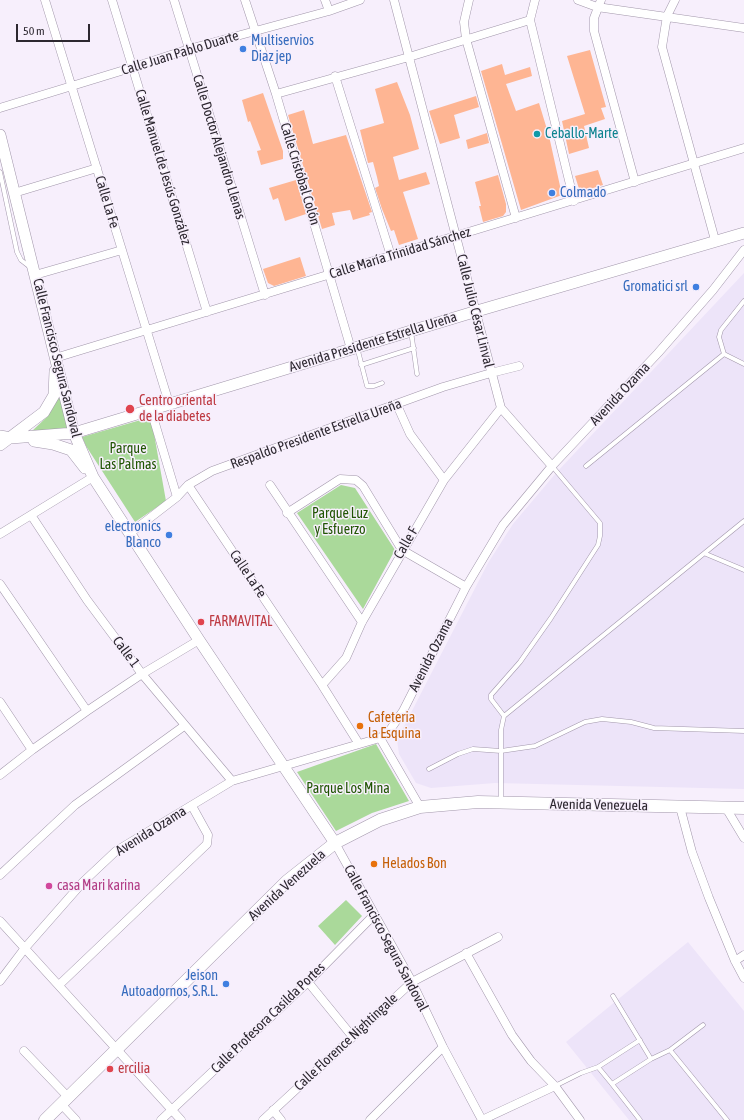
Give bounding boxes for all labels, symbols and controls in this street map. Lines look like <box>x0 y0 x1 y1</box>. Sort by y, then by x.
scale bar <box>18 16 92 42</box>
text: 50 m <box>23 24 45 38</box>
street label: Calle Juan Pablo Duarte <box>119 27 241 79</box>
place label: Multiservios Diaz jep <box>251 33 314 66</box>
marker: Multiservios Diaz jep <box>238 44 248 54</box>
street label: Calle Doctor Alejandro Llenas <box>189 73 249 221</box>
street label: Calle Manuel de Jesús González <box>131 87 195 247</box>
street label: Calle Cristóbal Colón <box>276 121 324 227</box>
place label: Ceballo-Marte <box>545 126 618 142</box>
marker: Ceballo-Marte <box>532 129 542 139</box>
street label: Calle La Fe <box>91 174 123 230</box>
place label: Colmado <box>560 185 606 201</box>
marker: Colmado <box>547 188 557 198</box>
street label: Calle María Trinidad Sánchez <box>327 223 473 283</box>
street label: Calle Julio César Linval <box>453 252 497 370</box>
street label: Calle Francisco Segura Sandoval <box>29 277 85 439</box>
place label: Gromatici srl <box>623 279 688 295</box>
marker: Gromatici srl <box>691 282 701 292</box>
street label: Avenida Presidente Estrella Ureña <box>287 308 459 376</box>
street label: Avenida Ozama <box>586 359 654 429</box>
place label: Centro oriental de la diabetes <box>139 393 216 426</box>
street label: Respaldo Presidente Estrella Ureña <box>228 395 404 473</box>
marker: Centro oriental de la diabetes <box>124 403 136 415</box>
park label: Parque Las Palmas <box>99 441 157 474</box>
park label: Parque Luz y Esfuerzo <box>312 506 368 538</box>
place label: electronics Blanco <box>105 519 161 552</box>
street label: Calle F <box>390 524 422 562</box>
marker: electronics Blanco <box>164 530 174 540</box>
street label: Calle La Fe <box>226 547 270 601</box>
place label: FARMAVITAL <box>209 614 272 630</box>
street label: Avenida Ozama <box>405 615 457 695</box>
marker: FARMAVITAL <box>196 617 206 627</box>
street label: Calle 1 <box>109 633 143 671</box>
place label: Cafeteria la Esquina <box>368 710 421 742</box>
marker: Cafeteria la Esquina <box>355 721 365 731</box>
park label: Parque Los Mina <box>306 781 390 797</box>
street label: Avenida Venezuela <box>550 796 648 814</box>
street label: Avenida Ozama <box>113 803 189 859</box>
street label: Avenida Venezuela <box>245 846 329 924</box>
place label: Helados Bon <box>382 856 447 872</box>
marker: Helados Bon <box>369 859 379 869</box>
street label: Calle Francisco Segura Sandoval <box>340 862 432 1014</box>
place label: casa Mari karina <box>57 878 141 894</box>
marker: casa Mari karina <box>44 881 54 891</box>
street label: Calle Profesora Casilda Portes <box>207 959 329 1077</box>
place label: Jeison Autoadornos, S.R.L. <box>122 968 218 1000</box>
marker: Jeison Autoadornos, S.R.L. <box>221 979 231 989</box>
street label: Calle Florence Nightingale <box>291 990 401 1094</box>
place label: ercilia <box>118 1061 150 1077</box>
marker: ercilia <box>105 1064 115 1074</box>

